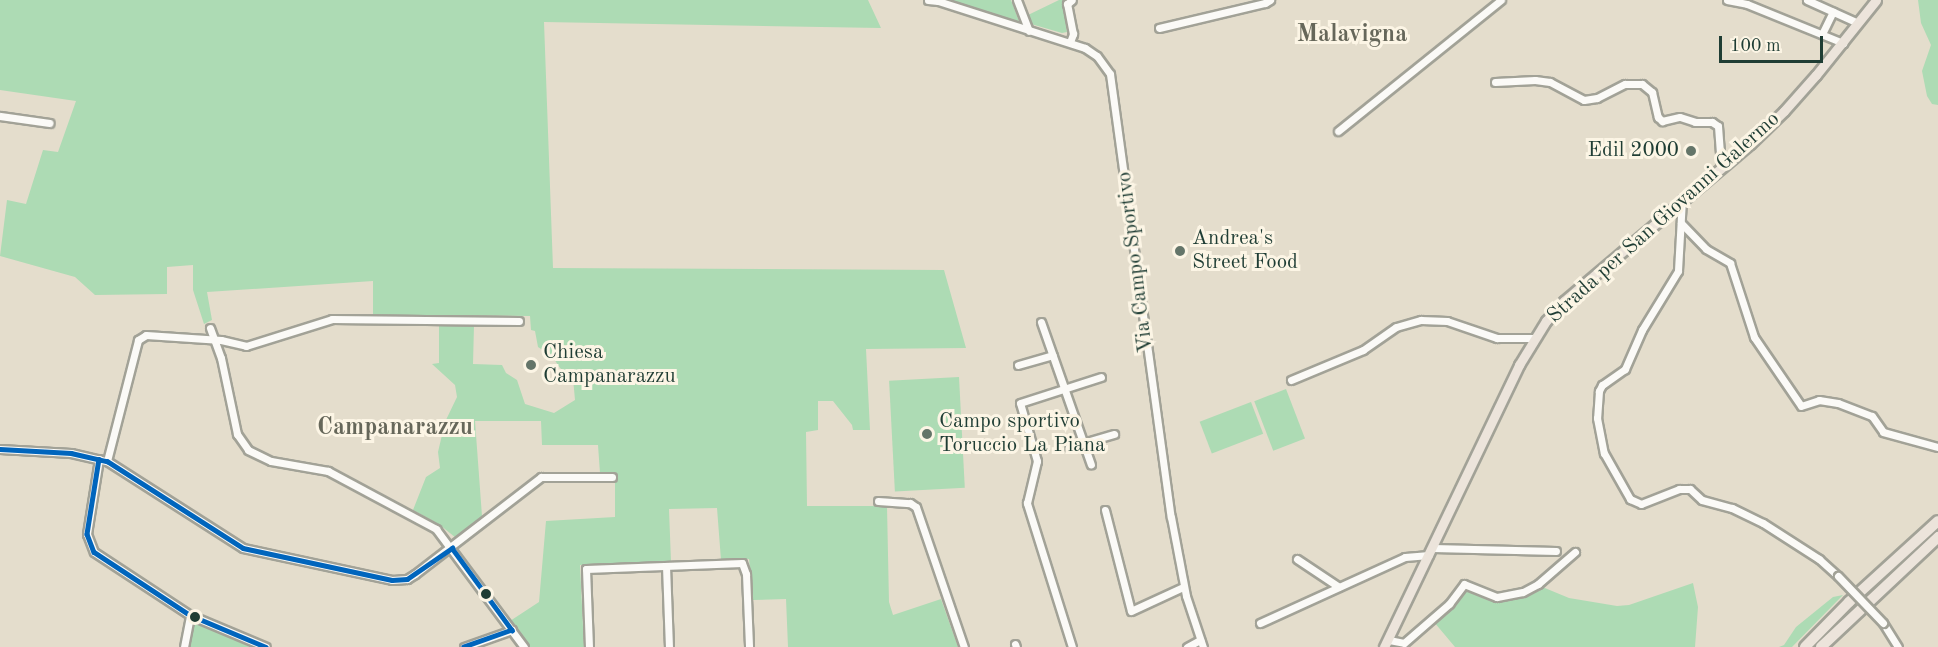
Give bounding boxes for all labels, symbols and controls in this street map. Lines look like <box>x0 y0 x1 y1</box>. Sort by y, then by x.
district label: Malavigna <box>1297 22 1407 50</box>
scale bar <box>1722 24 1826 62</box>
text: 100 m <box>1730 37 1781 55</box>
street label: Strada per San Giovanni Galermo <box>1543 107 1785 329</box>
place label: Edil 2000 <box>1588 138 1679 164</box>
marker: Edil 2000 <box>1684 144 1698 158</box>
street label: Via Campo Sportivo <box>1112 170 1160 354</box>
place label: Andrea's Street Food <box>1192 226 1298 276</box>
marker: Andrea's Street Food <box>1173 244 1187 258</box>
place label: Chiesa Campanarazzu <box>543 340 676 390</box>
marker: Chiesa Campanarazzu <box>524 358 538 372</box>
place label: Campo sportivo Toruccio La Piana <box>939 409 1105 459</box>
district label: Campanarazzu <box>317 415 473 443</box>
marker: Campo sportivo Toruccio La Piana <box>920 427 934 441</box>
unlabelled marker <box>480 588 492 600</box>
unlabelled marker <box>189 611 201 623</box>

